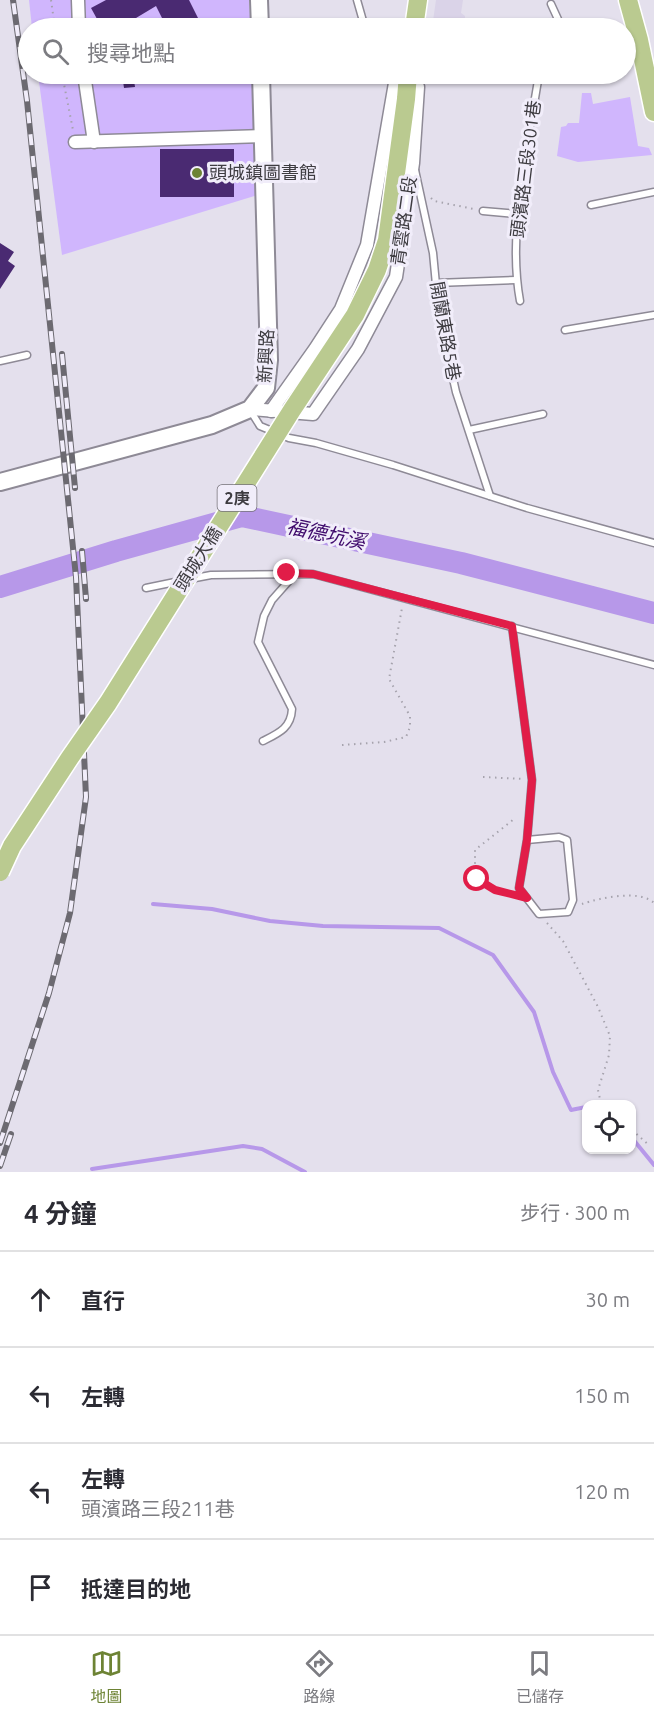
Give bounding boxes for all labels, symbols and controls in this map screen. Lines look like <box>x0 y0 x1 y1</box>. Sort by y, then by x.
search box <box>18 18 636 84</box>
icon: search <box>39 35 72 68</box>
text: 搜尋地點 <box>87 40 175 65</box>
street label: 頭濱路三段301巷 <box>507 99 543 239</box>
place label: 頭城鎮圖書館 <box>209 162 317 182</box>
marker: 頭城鎮圖書館 <box>190 166 204 180</box>
street label: 青雲路二段 <box>387 175 419 267</box>
street label: 開蘭東路5巷 <box>427 280 465 382</box>
street label: 新興路 <box>254 328 276 383</box>
road number: 2庚 <box>218 485 256 511</box>
water label: 福德坑溪 <box>285 514 371 554</box>
street label: 頭城大橋 <box>170 523 225 594</box>
route end <box>273 559 299 585</box>
route start <box>463 865 489 891</box>
map controls <box>582 1100 636 1154</box>
button: locate <box>582 1100 636 1154</box>
text: 4 分鐘 <box>24 1199 97 1228</box>
text: 步行 · 300 m <box>520 1201 630 1224</box>
icon: ahead <box>24 1283 57 1316</box>
text: 直行 <box>81 1288 125 1313</box>
text: 30 m <box>586 1288 630 1311</box>
icon: left <box>24 1379 57 1412</box>
text: 左轉 <box>81 1384 125 1409</box>
text: 150 m <box>574 1384 630 1407</box>
text: 左轉 <box>81 1466 125 1491</box>
icon: left <box>24 1475 57 1508</box>
text: 120 m <box>574 1480 630 1503</box>
text: 頭濱路三段211巷 <box>81 1497 235 1520</box>
icon: arrive <box>24 1571 57 1604</box>
text: 抵達目的地 <box>81 1576 191 1601</box>
tab: 地圖 <box>90 1647 123 1707</box>
tab: 路線 <box>303 1647 336 1707</box>
tab: 已儲存 <box>516 1647 564 1707</box>

